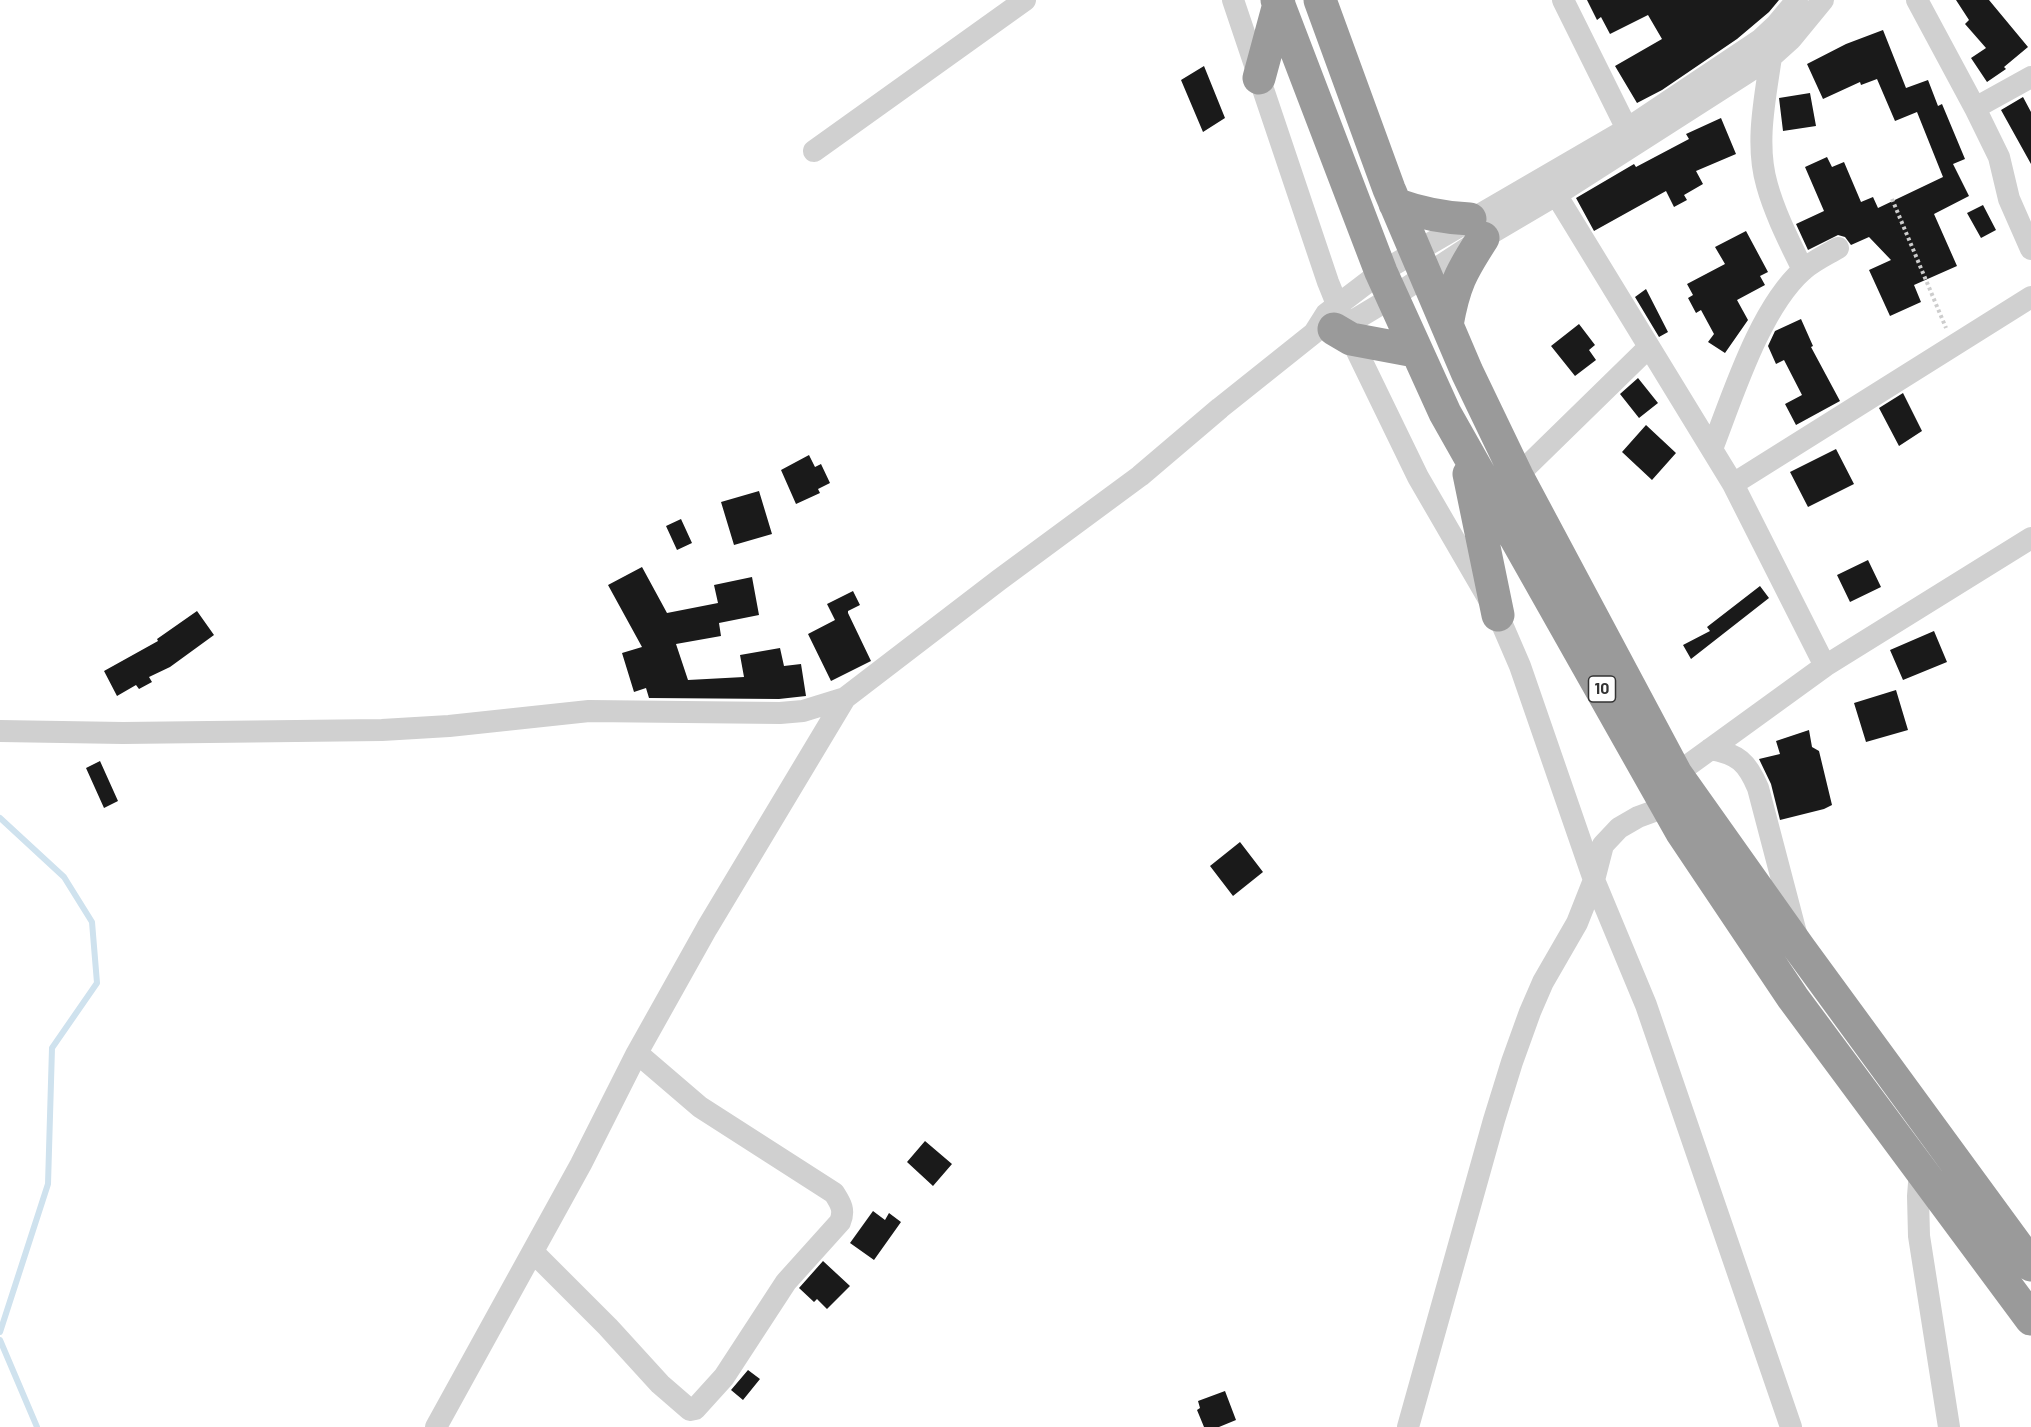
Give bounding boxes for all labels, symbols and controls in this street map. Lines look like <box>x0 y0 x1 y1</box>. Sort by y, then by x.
road number: 10 <box>1588 676 1616 702</box>

